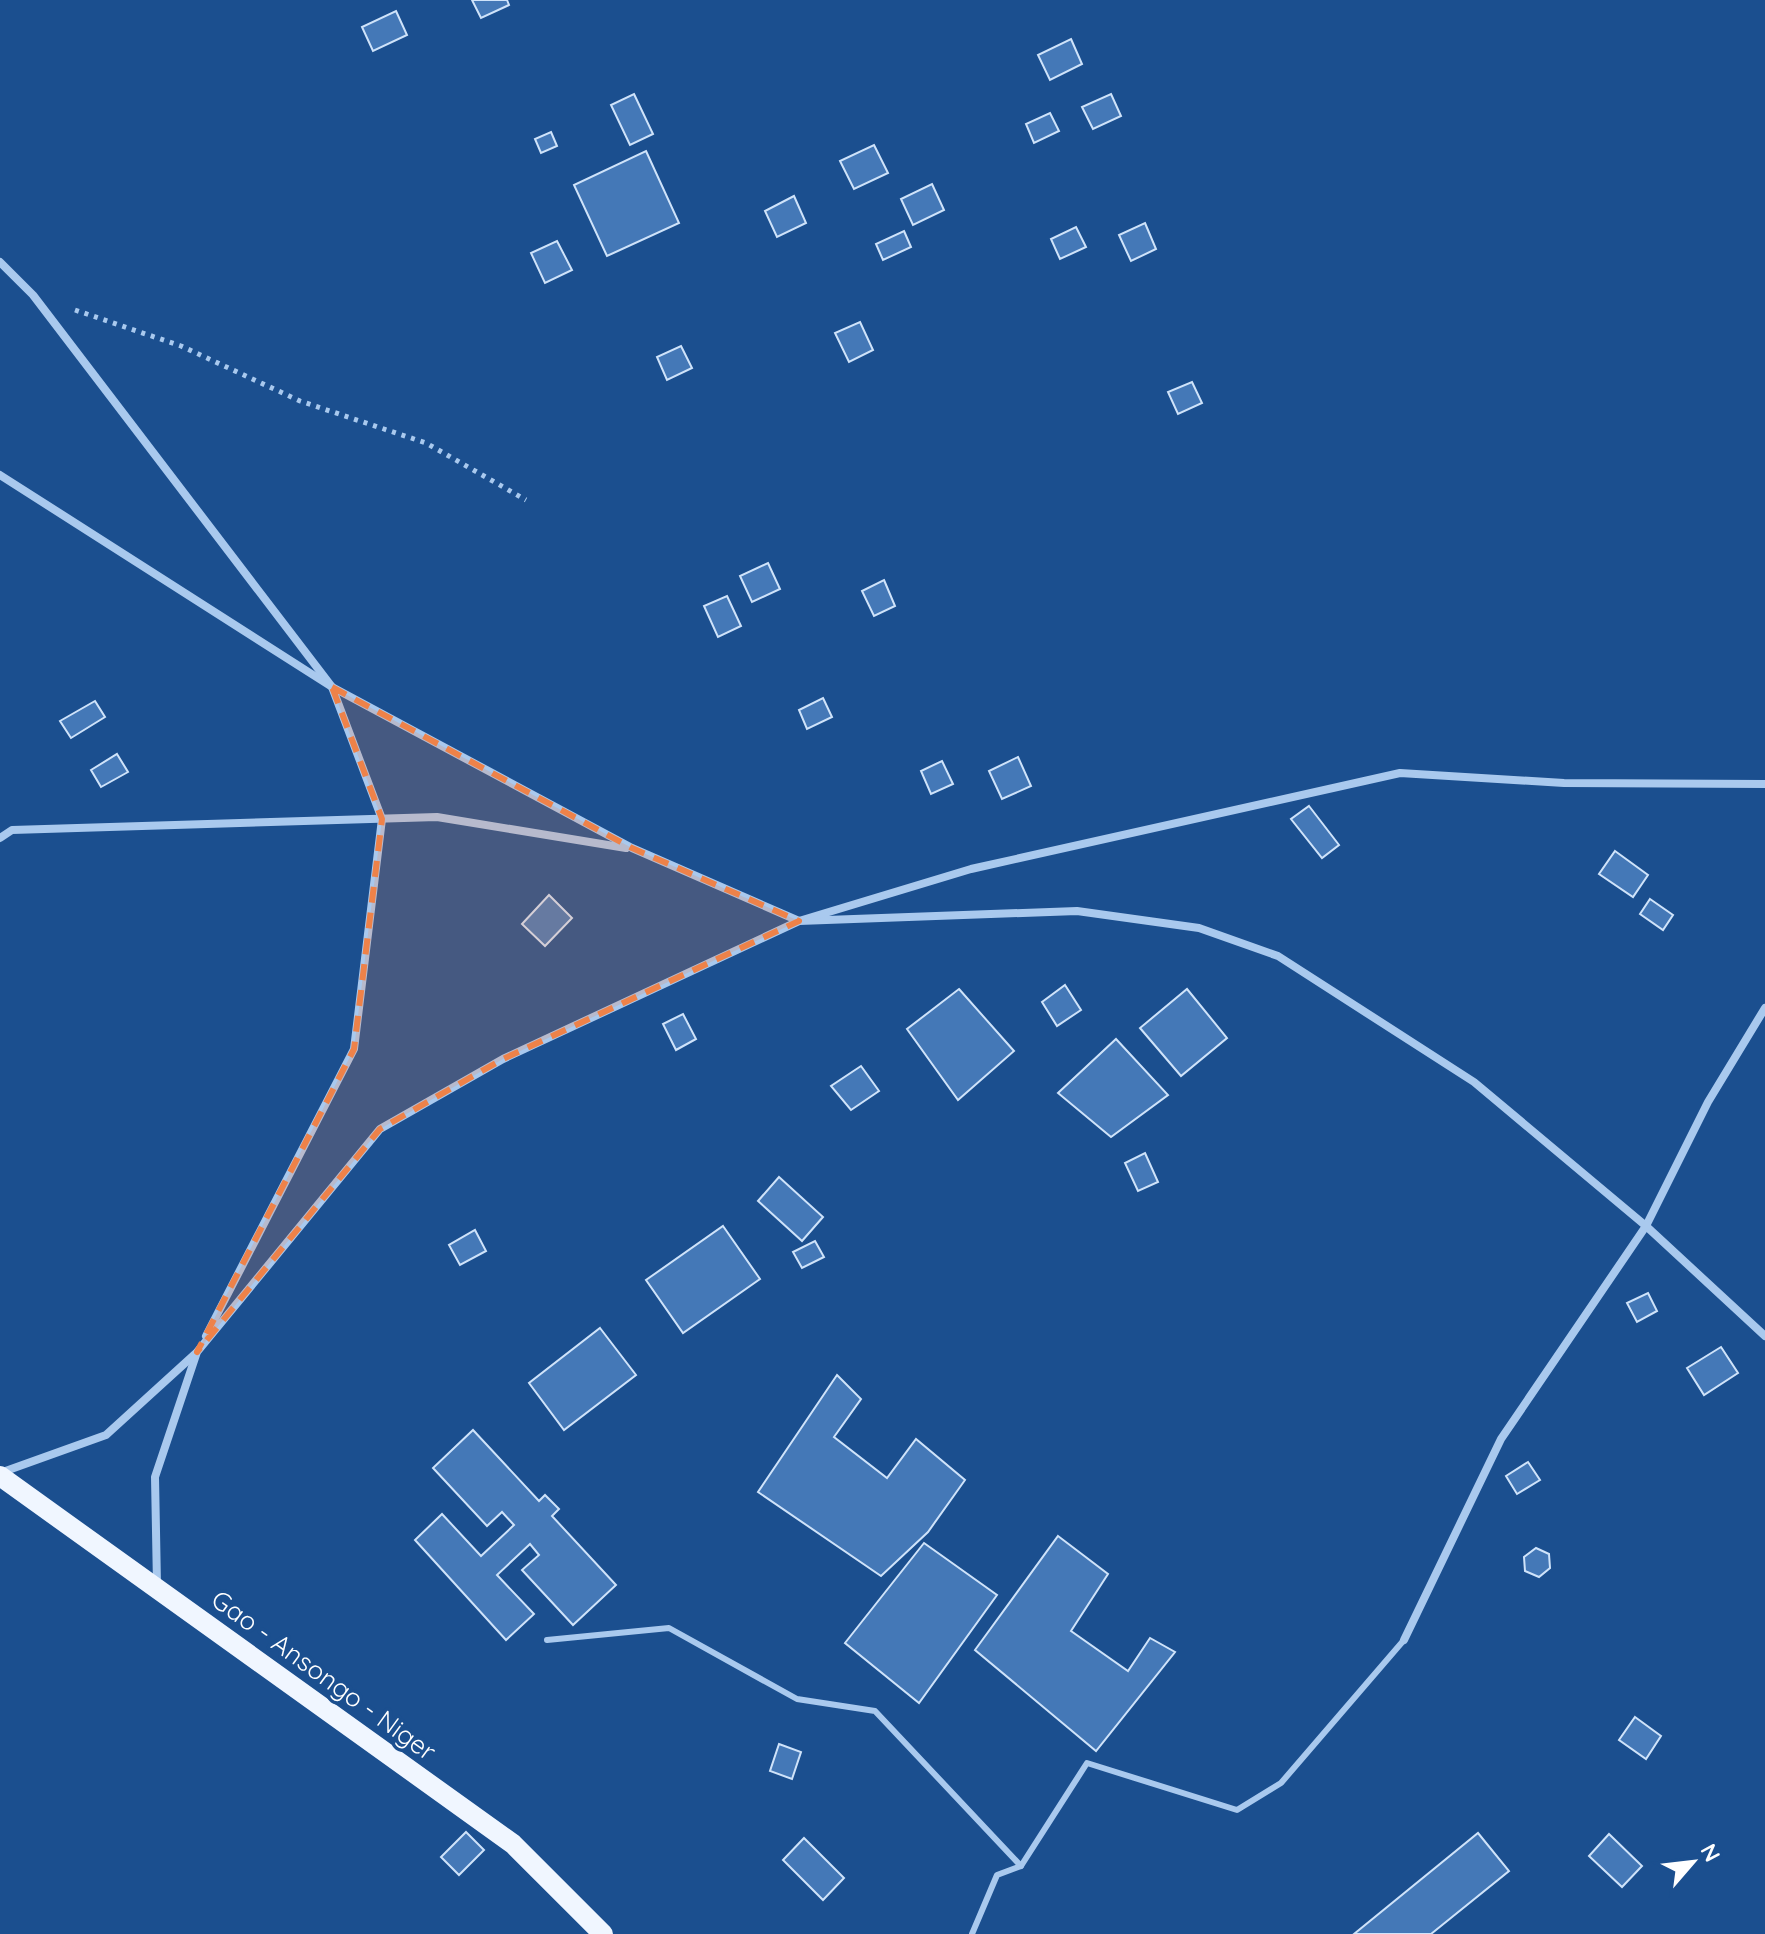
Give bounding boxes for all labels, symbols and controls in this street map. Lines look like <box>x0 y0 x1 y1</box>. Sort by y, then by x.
street label: Gao - Ansongo - Niger <box>205 1582 443 1768</box>
north arrow <box>1653 1822 1733 1902</box>
text: N <box>1695 1839 1727 1866</box>

